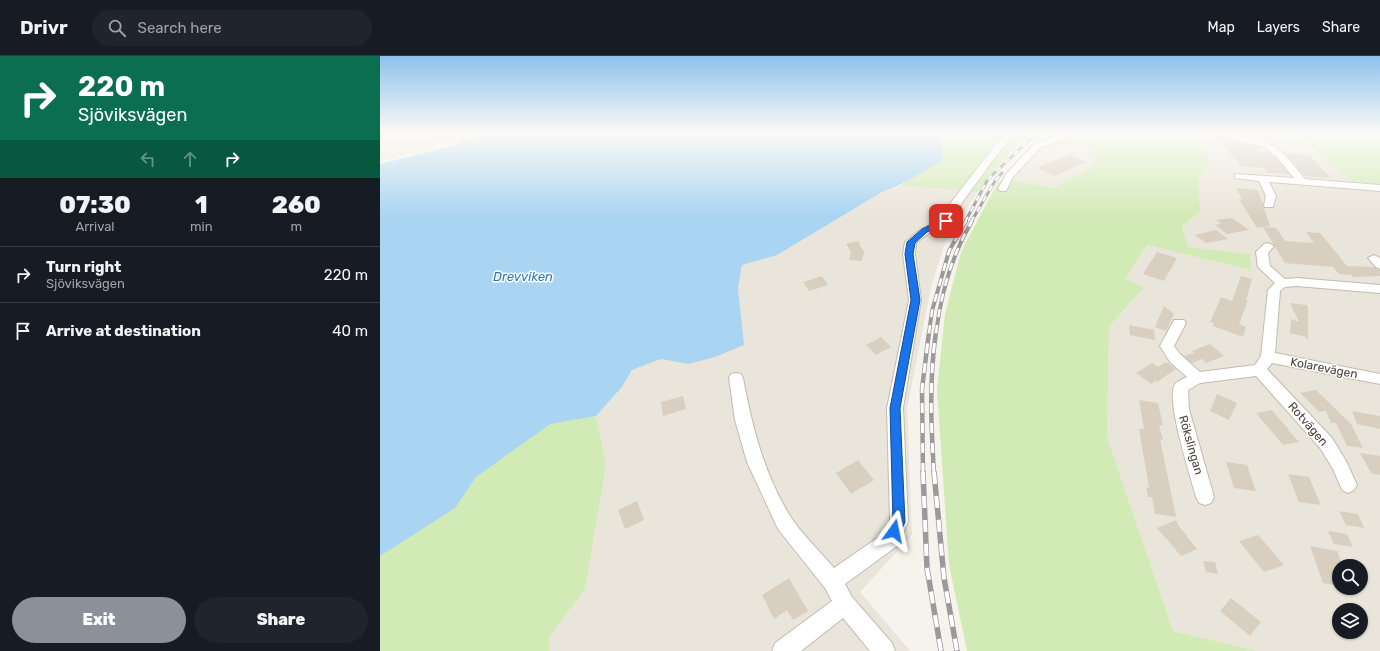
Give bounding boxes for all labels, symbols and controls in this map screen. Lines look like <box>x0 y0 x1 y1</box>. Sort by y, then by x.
search box <box>92 10 372 46</box>
text: Drivr <box>20 16 68 39</box>
icon: search <box>106 17 128 39</box>
text: Search here <box>138 19 222 37</box>
text: Map <box>1208 19 1235 36</box>
text: Layers <box>1257 19 1300 36</box>
text: Share <box>1322 19 1360 36</box>
text: 220 m <box>78 70 165 103</box>
icon: right <box>12 72 64 124</box>
text: Sjöviksvägen <box>78 104 187 126</box>
icon: left <box>137 148 159 170</box>
icon: ahead <box>179 148 201 170</box>
icon: right <box>221 148 243 170</box>
text: 07:30 <box>59 191 131 219</box>
text: 1 <box>195 191 208 219</box>
text: 260 <box>272 191 321 219</box>
pin <box>929 204 963 238</box>
icon: arrive <box>935 210 957 232</box>
text: Arrival <box>75 219 114 234</box>
text: min <box>190 219 213 234</box>
text: m <box>290 219 302 234</box>
text: Turn right <box>46 258 121 276</box>
icon: right <box>12 264 34 286</box>
text: 220 m <box>324 266 368 284</box>
water label: Drevviken <box>493 269 553 284</box>
text: Sjöviksvägen <box>46 276 125 291</box>
icon: arrive <box>12 320 34 342</box>
text: Arrive at destination <box>46 322 201 340</box>
text: 40 m <box>332 322 368 340</box>
street label: Kolarevägen <box>1289 355 1359 381</box>
street label: Rotvägen <box>1285 399 1331 449</box>
street label: Rökslingan <box>1176 414 1206 476</box>
position arrow <box>873 510 915 552</box>
map controls <box>1332 559 1368 639</box>
button: search <box>1332 559 1368 595</box>
button: Exit <box>12 597 186 643</box>
button: Share <box>194 597 368 643</box>
button: layers <box>1332 603 1368 639</box>

